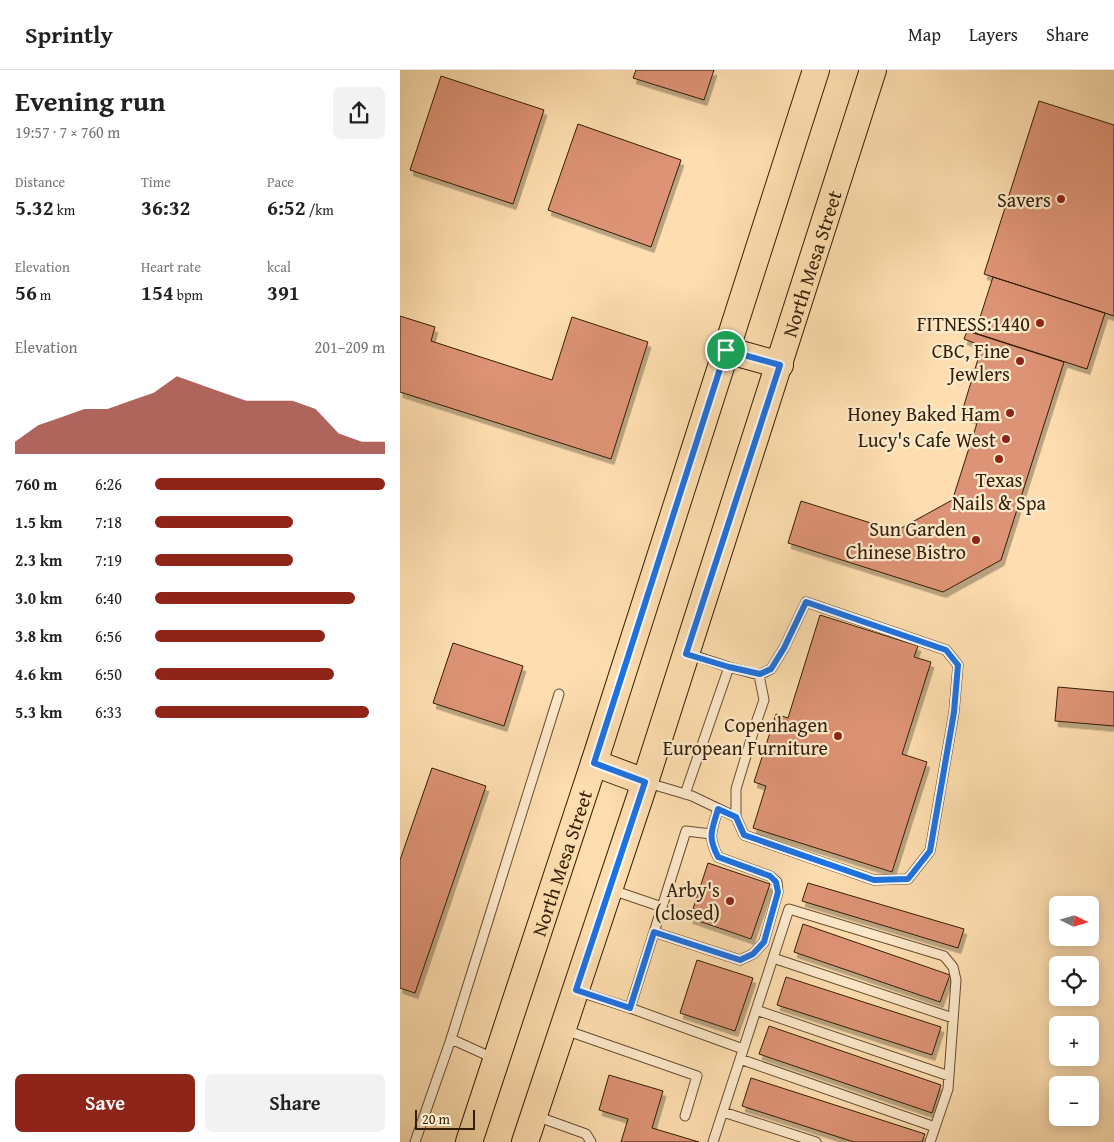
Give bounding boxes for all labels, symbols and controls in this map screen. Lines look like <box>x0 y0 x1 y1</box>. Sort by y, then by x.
text: Sprintly <box>25 17 113 52</box>
text: Map <box>908 21 941 48</box>
text: Layers <box>969 21 1018 48</box>
text: Share <box>1046 21 1089 48</box>
text: Evening run <box>15 80 166 121</box>
button: share <box>333 87 385 139</box>
text: 19:57 · 7 × 760 m <box>15 120 120 144</box>
text: Distance <box>15 172 65 192</box>
text: Time <box>141 172 171 192</box>
text: Pace <box>267 172 294 192</box>
place label: Savers <box>997 185 1051 214</box>
street label: North Mesa Street <box>774 186 848 340</box>
text: 5.32 <box>15 192 54 223</box>
text: 36:32 <box>141 192 190 223</box>
text: 6:52 <box>267 192 306 223</box>
marker: Savers <box>1055 193 1067 205</box>
text: km <box>54 200 75 220</box>
text: /km <box>306 200 334 220</box>
text: Elevation <box>15 257 70 277</box>
text: Heart rate <box>141 257 201 277</box>
text: kcal <box>267 257 291 277</box>
text: 56 <box>15 277 37 308</box>
text: 154 <box>141 277 174 308</box>
text: 391 <box>267 277 300 308</box>
text: m <box>37 285 51 305</box>
text: bpm <box>174 285 203 305</box>
place label: FITNESS:1440 <box>917 309 1030 338</box>
marker: FITNESS:1440 <box>1034 317 1046 329</box>
pin <box>705 329 747 371</box>
text: Elevation <box>15 335 78 359</box>
text: 201–209 m <box>315 335 385 359</box>
icon: arrive <box>712 336 740 364</box>
place label: CBC, Fine Jewlers <box>932 336 1010 388</box>
marker: CBC, Fine Jewlers <box>1014 355 1026 367</box>
place label: Honey Baked Ham <box>847 399 1001 428</box>
marker: Honey Baked Ham <box>1004 407 1016 419</box>
place label: Lucy's Cafe West <box>858 425 996 454</box>
marker: Lucy's Cafe West <box>1000 433 1012 445</box>
marker: Texas Nails & Spa <box>993 453 1005 465</box>
place label: Texas Nails & Spa <box>952 465 1047 517</box>
text: 760 m <box>15 472 57 496</box>
text: 6:26 <box>95 472 122 496</box>
text: 1.5 km <box>15 510 62 534</box>
text: 7:18 <box>95 510 122 534</box>
place label: Sun Garden Chinese Bistro <box>846 514 966 566</box>
marker: Sun Garden Chinese Bistro <box>970 534 982 546</box>
text: 2.3 km <box>15 548 62 572</box>
text: 7:19 <box>95 548 122 572</box>
text: 3.0 km <box>15 586 62 610</box>
text: 6:40 <box>95 586 122 610</box>
text: 3.8 km <box>15 624 62 648</box>
text: 6:56 <box>95 624 122 648</box>
text: 4.6 km <box>15 662 62 686</box>
text: 6:50 <box>95 662 122 686</box>
text: 5.3 km <box>15 700 62 724</box>
text: 6:33 <box>95 700 122 724</box>
place label: Copenhagen European Furniture <box>663 710 828 762</box>
marker: Copenhagen European Furniture <box>832 730 844 742</box>
street label: North Mesa Street <box>523 786 599 940</box>
place label: Arby's (closed) <box>655 875 720 927</box>
marker: Arby's (closed) <box>724 895 736 907</box>
north arrow <box>1049 896 1099 946</box>
map controls <box>1049 896 1099 1126</box>
button: locate <box>1049 956 1099 1006</box>
button: + <box>1049 1016 1099 1066</box>
button: Save <box>15 1074 195 1132</box>
button: Share <box>205 1074 385 1132</box>
button: − <box>1049 1076 1099 1126</box>
scale bar <box>415 1107 475 1130</box>
text: 20 m <box>422 1109 450 1129</box>

